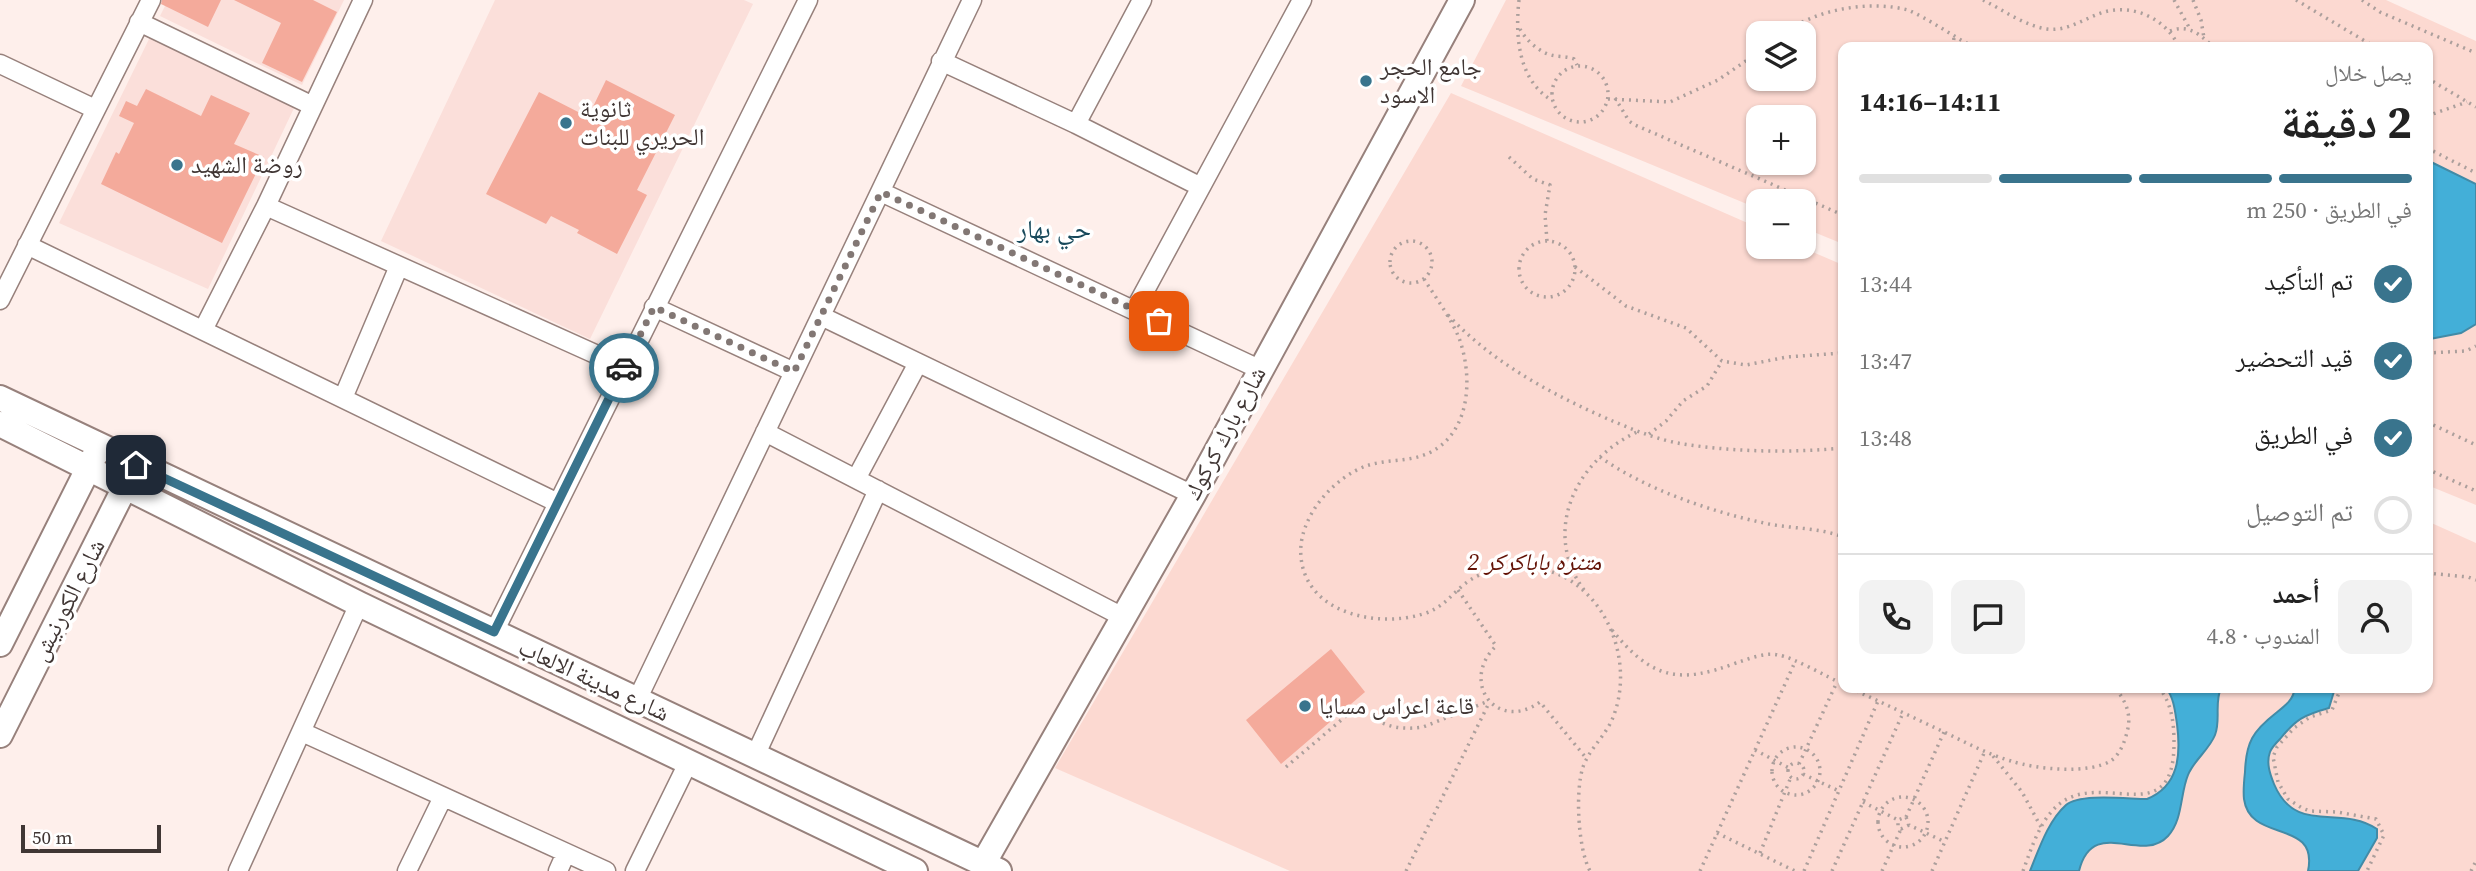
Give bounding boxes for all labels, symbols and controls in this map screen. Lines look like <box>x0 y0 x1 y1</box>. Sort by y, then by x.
map controls <box>1746 21 1816 259</box>
button: layers <box>1746 21 1816 91</box>
place label: جامع الحجر الاسود <box>1379 50 1482 111</box>
text: يصل خلال <box>2325 57 2412 89</box>
marker: جامع الحجر الاسود <box>1358 73 1374 89</box>
text: 14:11–14:16 <box>1859 84 2001 120</box>
text: 2 دقيقة <box>2281 90 2412 153</box>
place label: ثانوية الحريري للبنات <box>580 92 704 156</box>
button: + <box>1746 105 1816 175</box>
marker: ثانوية الحريري للبنات <box>558 115 574 131</box>
place label: روضة الشهيد <box>191 148 303 181</box>
marker: روضة الشهيد <box>169 157 185 173</box>
button: − <box>1746 189 1816 259</box>
text: في الطريق · 250 m <box>2246 194 2412 226</box>
district label: حي بهار <box>1016 211 1091 250</box>
text: تم التأكيد <box>2264 263 2353 299</box>
icon: check <box>2374 265 2412 303</box>
text: 13:44 <box>1859 268 1912 300</box>
pin <box>1129 291 1189 351</box>
icon: bag <box>1140 302 1178 340</box>
courier <box>589 333 659 403</box>
text: قيد التحضير <box>2236 340 2353 376</box>
icon: check <box>2374 342 2412 380</box>
text: 13:47 <box>1859 345 1912 377</box>
icon: car <box>605 349 643 387</box>
street label: شارع بارك كركوك <box>1176 360 1273 505</box>
text: في الطريق <box>2254 417 2353 453</box>
icon: check <box>2374 419 2412 457</box>
text: 13:48 <box>1859 422 1912 454</box>
pin <box>106 435 166 495</box>
icon: home <box>117 446 155 484</box>
text: تم التوصيل <box>2246 494 2353 530</box>
street label: شارع الكورنيش <box>23 533 112 667</box>
park label: متنزه باباكركر 2 <box>1467 545 1601 578</box>
text: أحمد <box>2272 576 2320 612</box>
button: phone <box>1859 580 1933 654</box>
button: chat <box>1951 580 2025 654</box>
button: person <box>2338 580 2412 654</box>
text: المندوب · 4.8 <box>2206 620 2320 652</box>
street label: شارع مدينة الالعاب <box>513 630 675 729</box>
place label: قاعة اعراس مسايا <box>1319 689 1474 722</box>
marker: قاعة اعراس مسايا <box>1297 698 1313 714</box>
scale bar <box>21 822 161 854</box>
text: 50 m <box>32 824 73 850</box>

